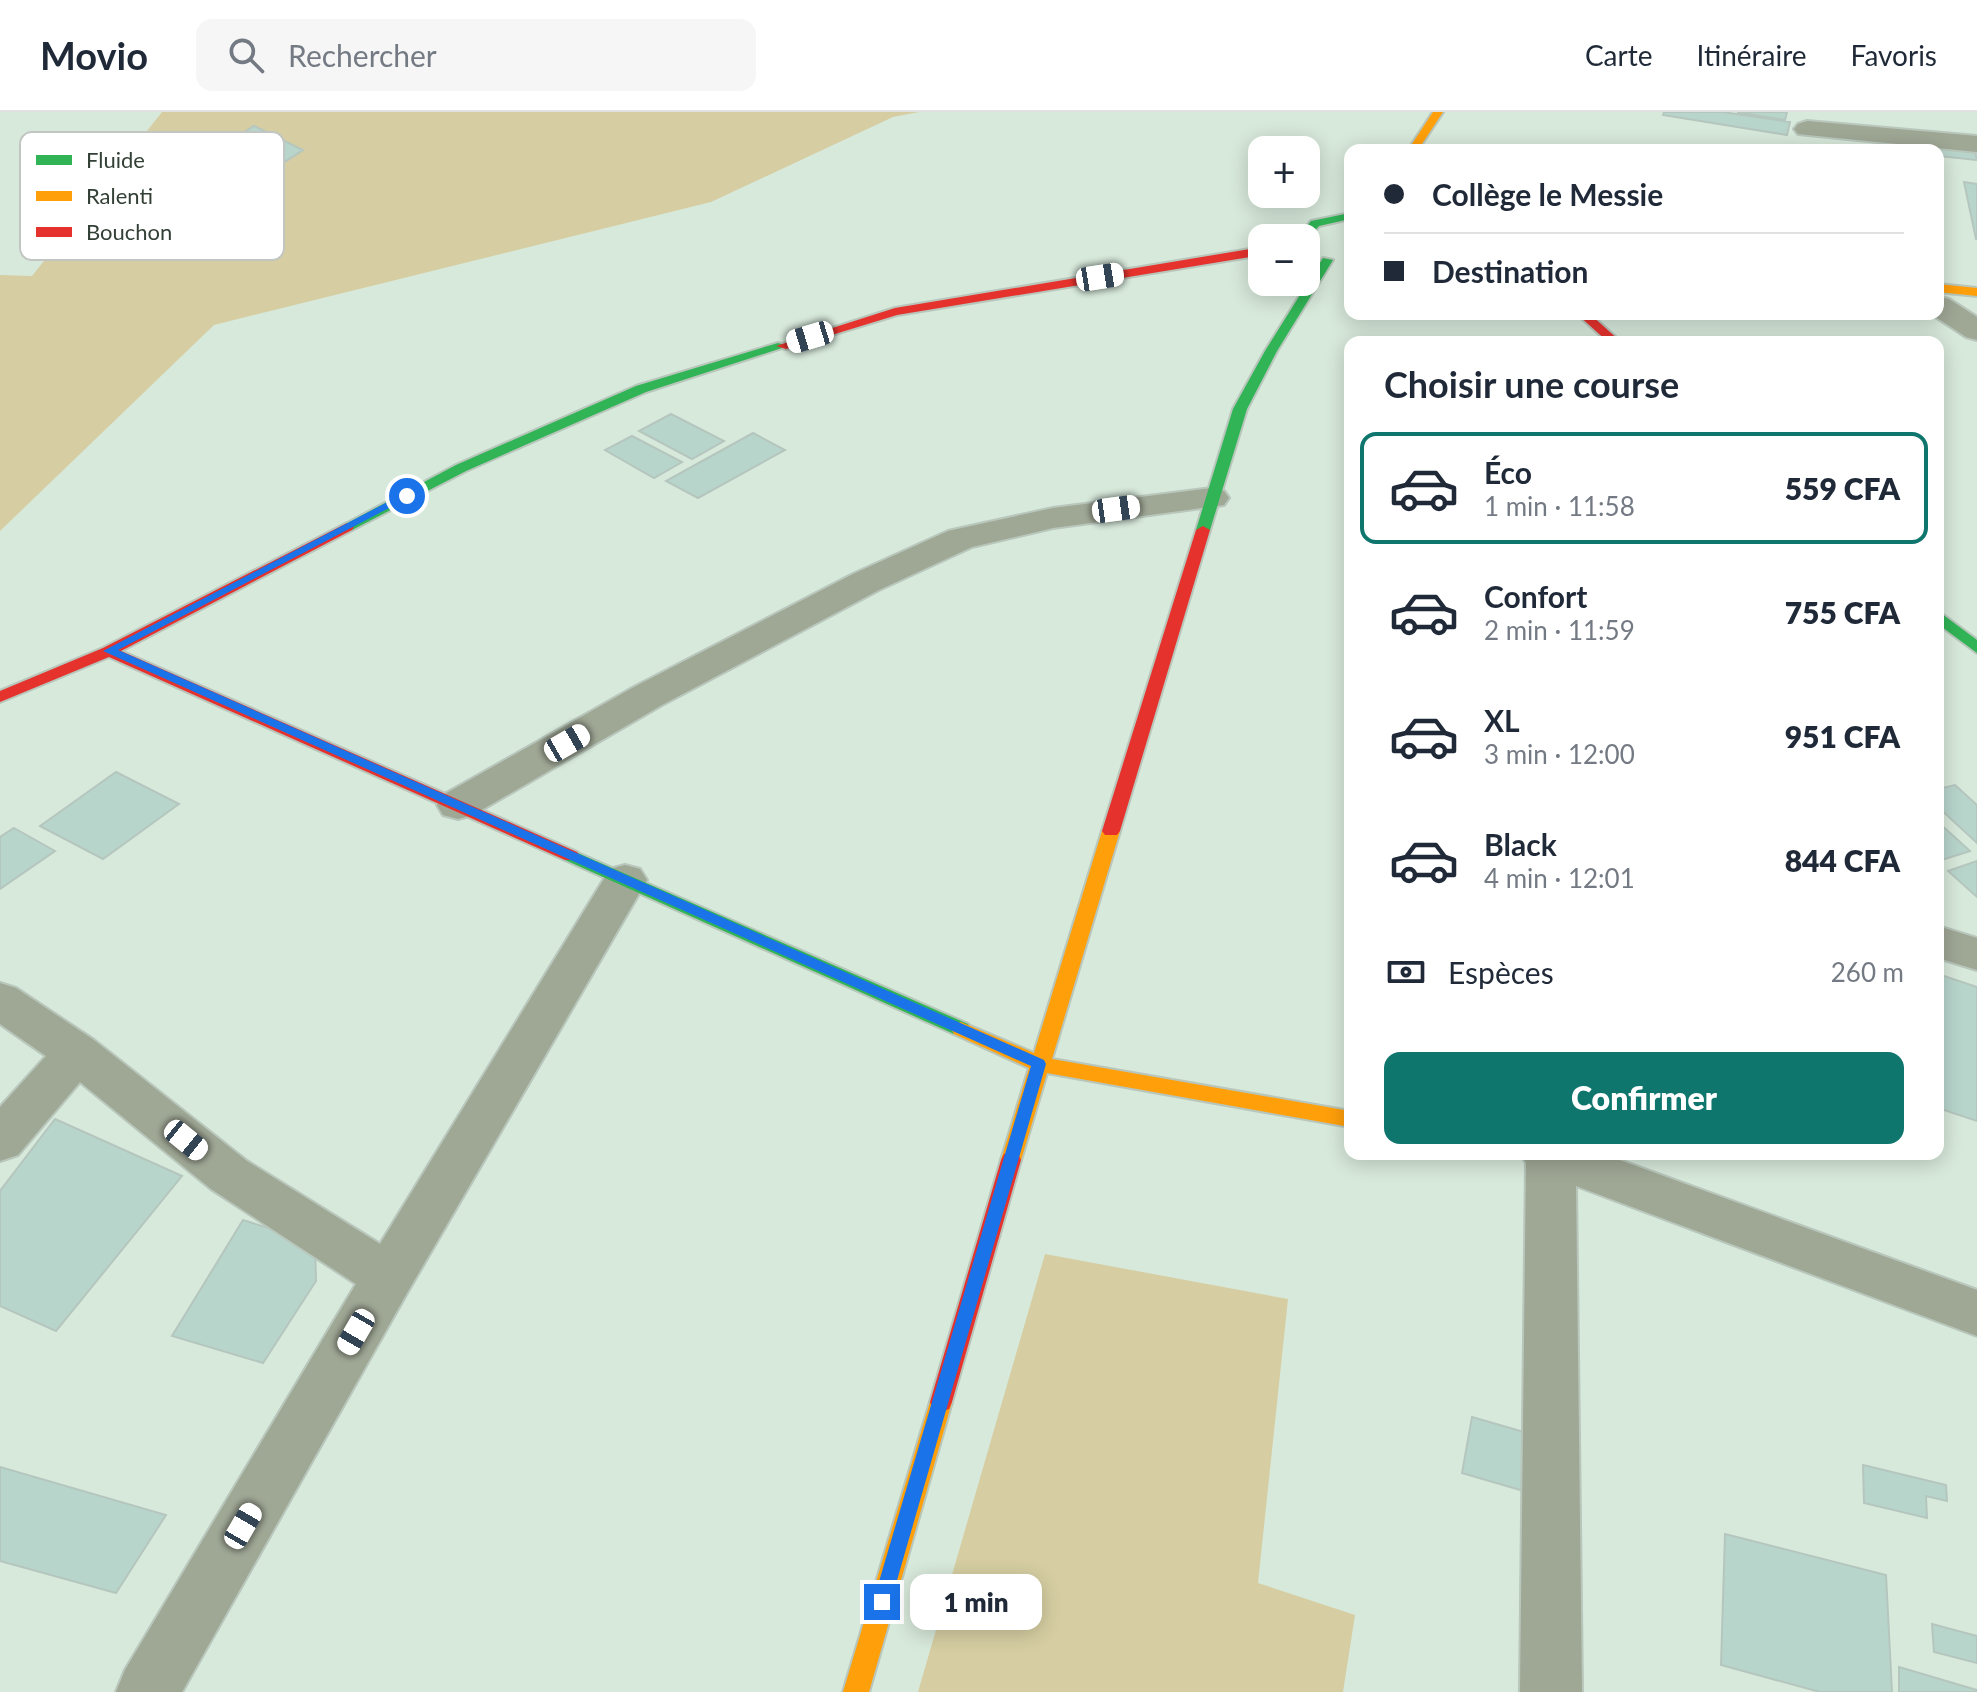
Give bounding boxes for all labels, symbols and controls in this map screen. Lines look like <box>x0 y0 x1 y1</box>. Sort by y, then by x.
search box <box>196 19 756 91</box>
text: Movio <box>40 32 148 78</box>
icon: search <box>224 33 268 77</box>
text: Rechercher <box>288 37 437 73</box>
text: Carte <box>1585 38 1652 72</box>
text: Itinéraire <box>1696 38 1807 72</box>
text: Favoris <box>1851 38 1937 72</box>
legend <box>20 132 284 260</box>
map controls <box>1248 136 1320 296</box>
button: + <box>1248 136 1320 208</box>
text: Fluide <box>86 146 145 173</box>
text: Collège le Messie <box>1432 176 1663 212</box>
text: Ralenti <box>86 182 153 209</box>
text: Bouchon <box>86 218 172 245</box>
button: − <box>1248 224 1320 296</box>
text: Destination <box>1432 253 1589 289</box>
car <box>1074 261 1126 293</box>
car <box>784 319 836 355</box>
text: Choisir une course <box>1384 362 1679 406</box>
icon: car <box>1388 452 1460 524</box>
text: Éco <box>1484 454 1532 490</box>
text: 559 CFA <box>1785 470 1900 506</box>
route start <box>389 478 425 514</box>
text: 1 min · 11:58 <box>1484 490 1635 522</box>
car <box>1091 494 1141 524</box>
icon: car <box>1388 576 1460 648</box>
text: Confort <box>1484 578 1587 614</box>
text: 755 CFA <box>1785 594 1900 630</box>
text: 2 min · 11:59 <box>1484 614 1635 646</box>
icon: car <box>1388 700 1460 772</box>
text: XL <box>1484 702 1520 738</box>
text: 951 CFA <box>1785 718 1900 754</box>
car <box>540 721 594 765</box>
text: 3 min · 12:00 <box>1484 738 1635 770</box>
icon: car <box>1388 824 1460 896</box>
text: Black <box>1484 826 1557 862</box>
text: 844 CFA <box>1785 842 1900 878</box>
text: 4 min · 12:01 <box>1484 862 1635 894</box>
icon: cash <box>1384 950 1428 994</box>
text: Espèces <box>1448 954 1554 990</box>
text: 260 m <box>1831 956 1904 988</box>
button: Confirmer <box>1384 1052 1904 1144</box>
car <box>160 1116 212 1164</box>
car <box>334 1305 378 1359</box>
car <box>221 1499 265 1553</box>
callout: 1 min <box>910 1574 1042 1630</box>
route end <box>864 1584 900 1620</box>
text: 1 min <box>944 1586 1008 1618</box>

